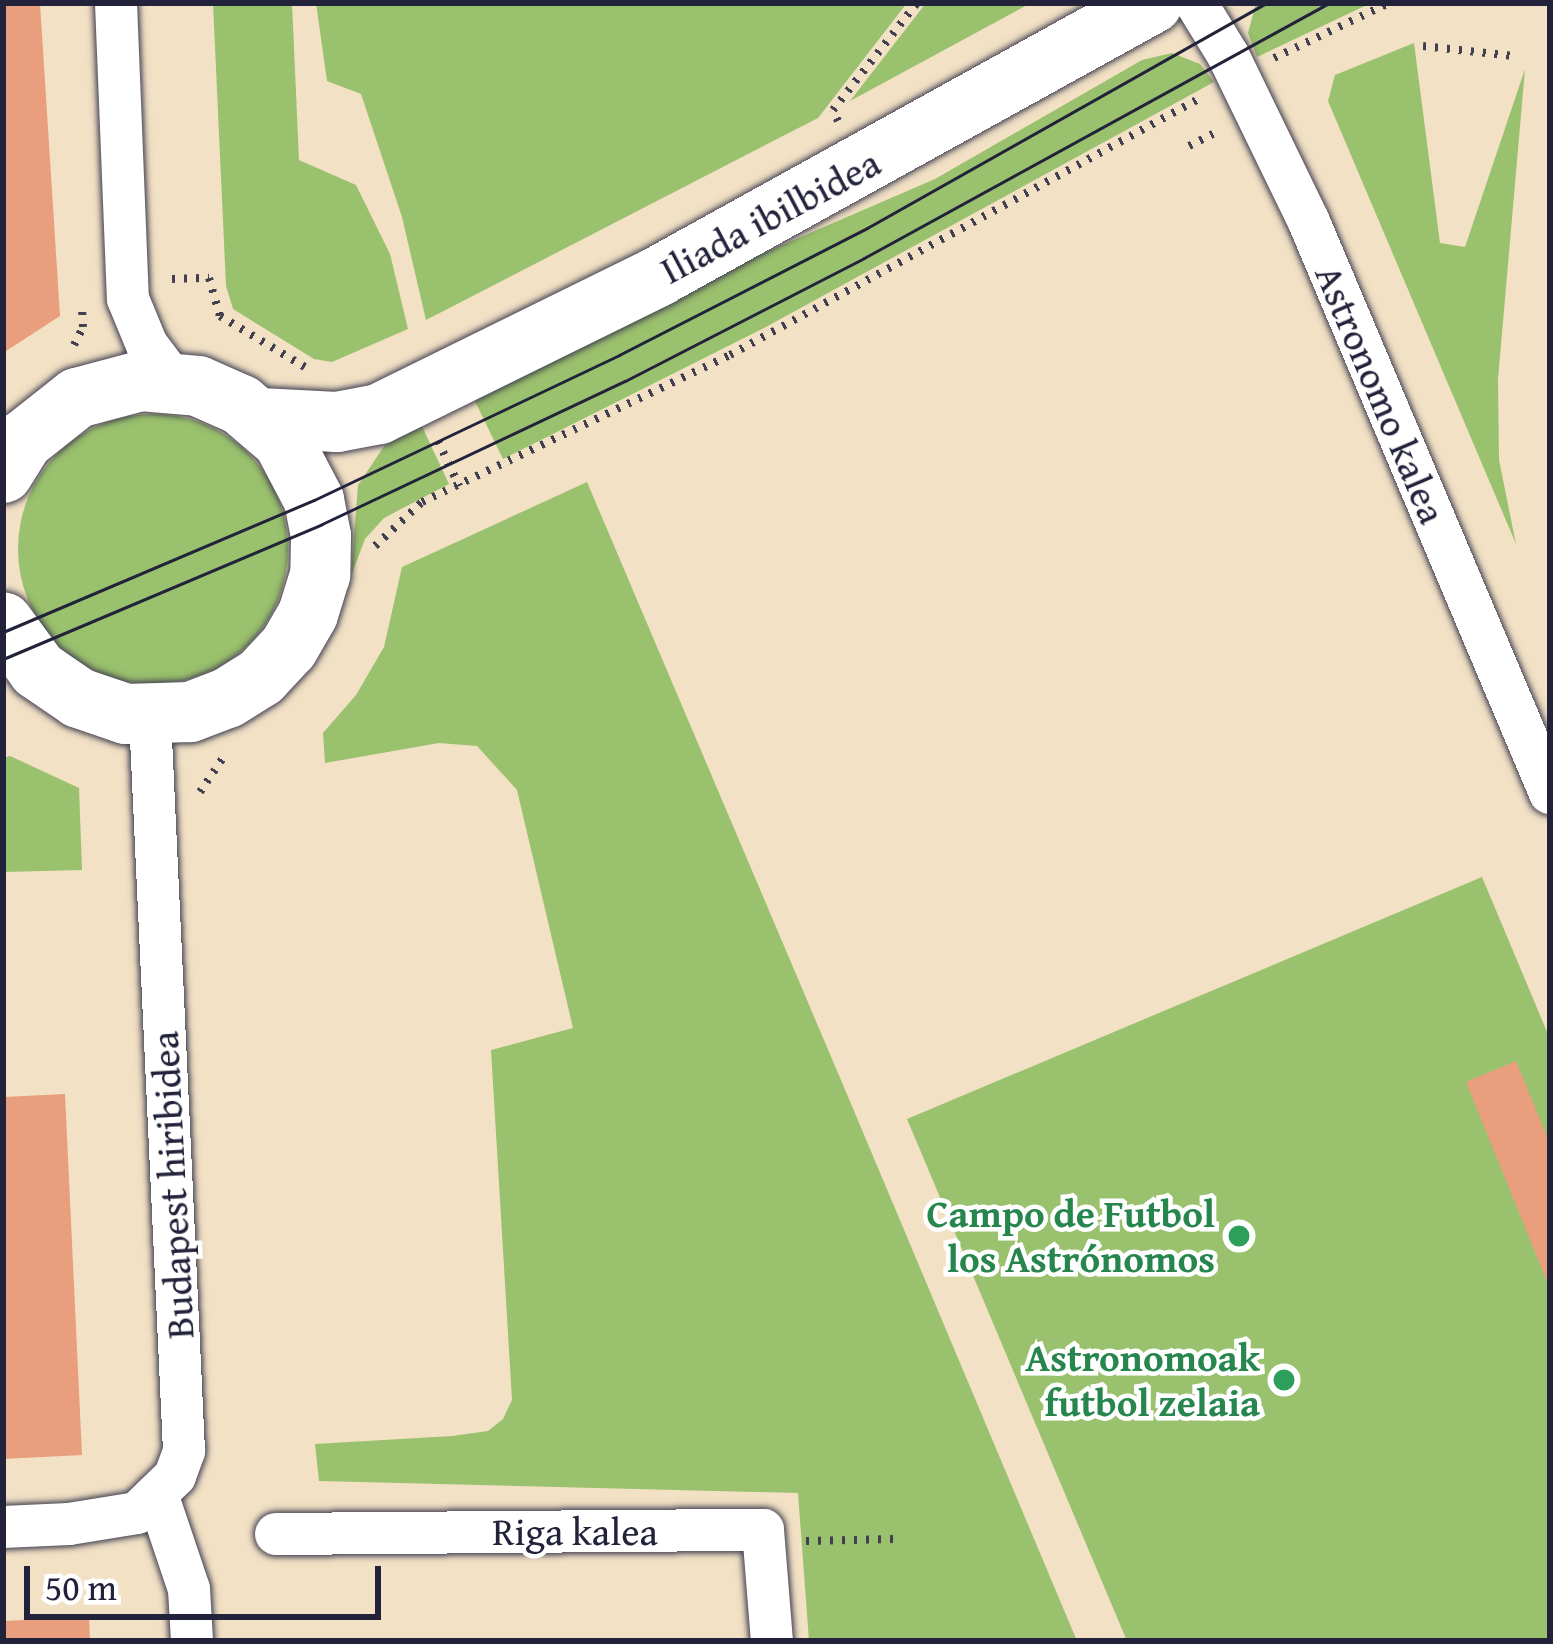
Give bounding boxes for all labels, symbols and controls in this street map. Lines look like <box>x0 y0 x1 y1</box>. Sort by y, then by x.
street label: Iliada ibilbidea <box>652 139 888 293</box>
street label: Astronomo kalea <box>1305 258 1457 530</box>
street label: Budapest hiribidea <box>141 1030 203 1340</box>
place label: Campo de Futbol los Astrónomos <box>926 1191 1215 1282</box>
marker: Campo de Futbol los Astrónomos <box>1226 1223 1252 1249</box>
place label: Astronomoak futbol zelaia <box>1025 1335 1260 1426</box>
marker: Astronomoak futbol zelaia <box>1271 1367 1297 1393</box>
street label: Riga kalea <box>492 1508 658 1554</box>
scale bar <box>30 1542 387 1616</box>
text: 50 m <box>45 1560 117 1613</box>

